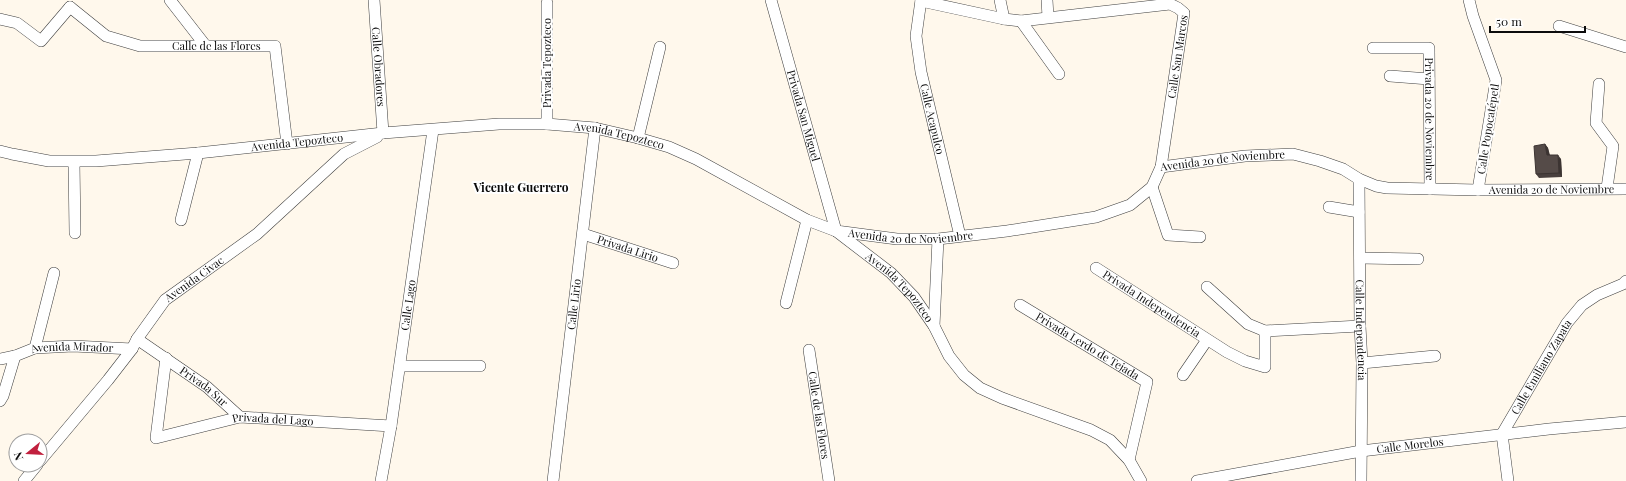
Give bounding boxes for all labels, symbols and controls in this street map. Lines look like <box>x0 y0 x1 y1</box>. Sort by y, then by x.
scale bar <box>1490 8 1585 34</box>
text: 50 m <box>1496 13 1522 29</box>
street label: Calle San Marcos <box>1163 14 1191 99</box>
street label: Privada Tepozteco <box>539 18 554 108</box>
street label: Calle Obradores <box>369 26 389 107</box>
street label: Calle de las Flores <box>172 38 261 53</box>
street label: Privada 20 de Noviembre <box>1422 57 1438 181</box>
street label: Privada San Miguel <box>784 68 824 163</box>
street label: Calle Acapulco <box>917 82 948 156</box>
street label: Calle Popocatépetl <box>1473 83 1502 175</box>
street label: Avenida Tepozteco <box>572 118 666 152</box>
street label: Avenida Tepozteco <box>249 129 344 154</box>
street label: Avenida 20 de Noviembre <box>1158 146 1286 174</box>
district label: Vicente Guerrero <box>472 179 569 195</box>
street label: Avenida 20 de Noviembre <box>1488 181 1615 197</box>
street label: Avenida 20 de Noviembre <box>846 225 974 246</box>
street label: Privada Lirio <box>595 231 661 265</box>
street label: Avenida Tepozteco <box>862 248 937 325</box>
street label: Avenida Civac <box>161 252 226 306</box>
street label: Privada Independencia <box>1100 266 1204 340</box>
street label: Calle Lirio <box>563 278 584 331</box>
street label: Calle Lago <box>397 279 419 331</box>
street label: Calle Independencia <box>1353 279 1370 381</box>
street label: Privada Lerdo de Tejada <box>1033 308 1143 383</box>
street label: Calle Emiliano Zapata <box>1507 315 1575 417</box>
street label: Avenida Mirador <box>27 338 114 356</box>
street label: Privada Sur <box>177 363 231 410</box>
street label: Calle de las Flores <box>805 370 834 460</box>
street label: Privada del Lago <box>230 409 314 428</box>
north arrow <box>8 433 48 473</box>
street label: Calle Morelos <box>1376 433 1444 456</box>
text: N <box>10 450 26 462</box>

